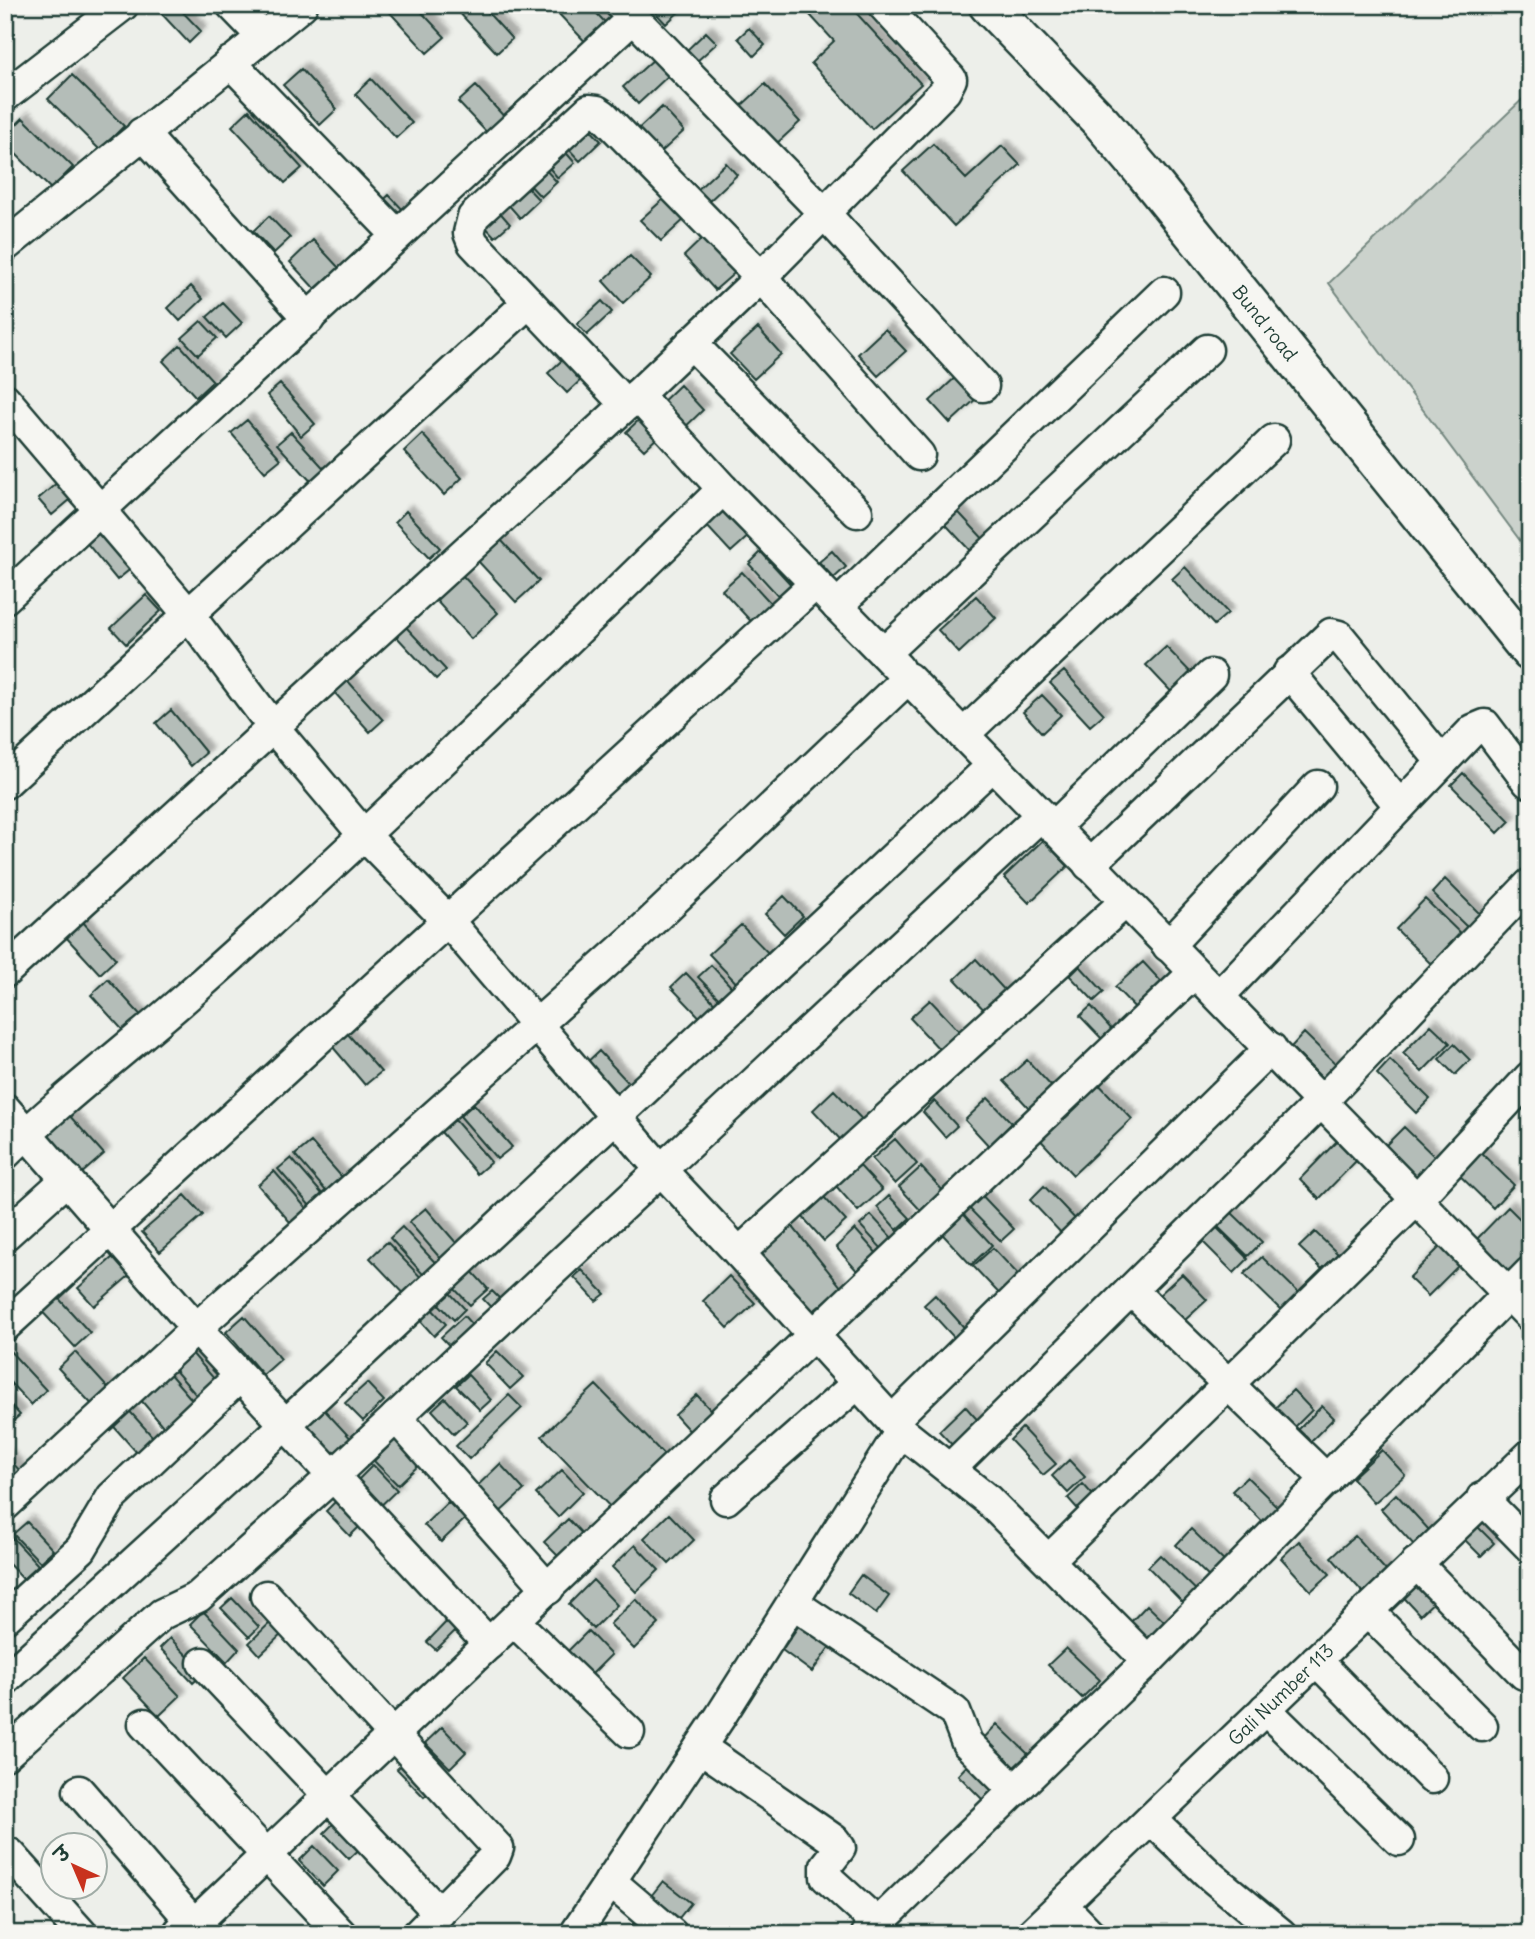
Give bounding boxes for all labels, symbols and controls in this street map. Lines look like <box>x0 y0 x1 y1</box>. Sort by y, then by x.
street label: Bund road <box>1227 280 1303 366</box>
street label: Gali Number 113 <box>1223 1638 1338 1751</box>
north arrow <box>38 1830 108 1900</box>
text: उ <box>48 1839 77 1868</box>

